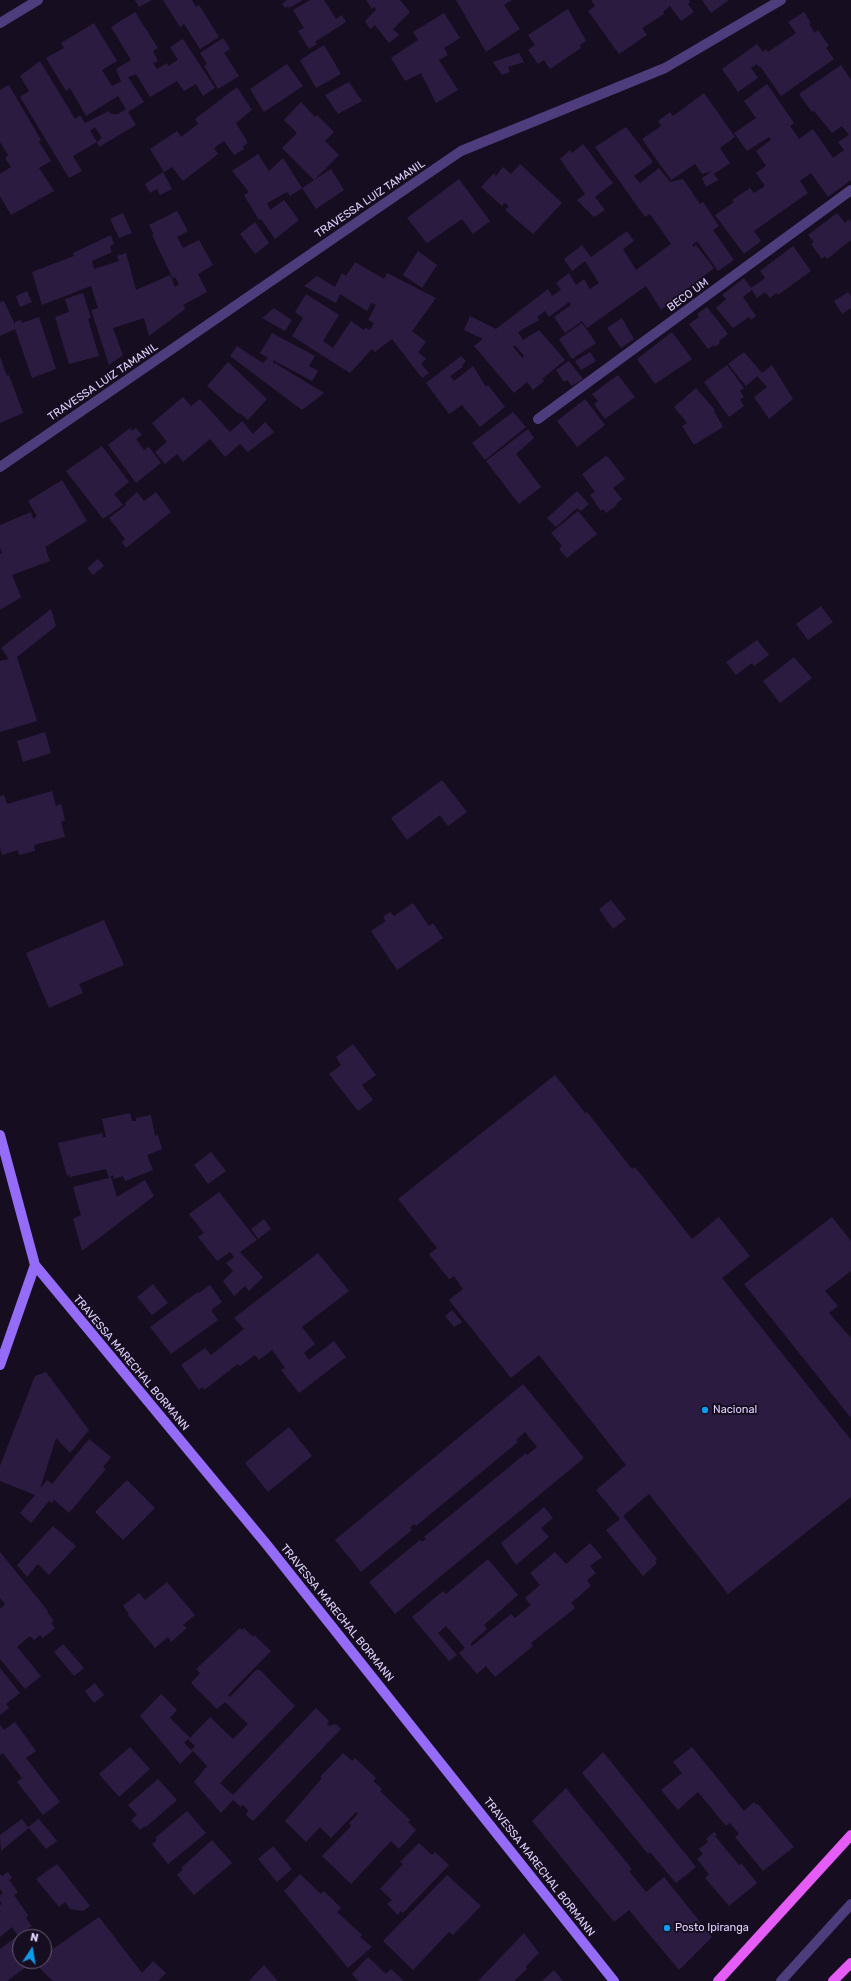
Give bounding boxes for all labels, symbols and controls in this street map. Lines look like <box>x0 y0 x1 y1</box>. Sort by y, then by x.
street label: TRAVESSA LUIZ TAMANIL <box>313 157 427 241</box>
street label: BECO UM <box>665 276 711 314</box>
street label: TRAVESSA LUIZ TAMANIL <box>46 340 160 424</box>
street label: TRAVESSA MARECHAL BORMANN <box>70 1293 192 1433</box>
place label: Nacional <box>713 1403 757 1417</box>
marker: Nacional <box>700 1405 710 1415</box>
street label: TRAVESSA MARECHAL BORMANN <box>278 1542 396 1684</box>
street label: TRAVESSA MARECHAL BORMANN <box>481 1795 597 1939</box>
place label: Posto Ipiranga <box>675 1921 749 1935</box>
marker: Posto Ipiranga <box>662 1923 672 1933</box>
north arrow <box>12 1929 52 1969</box>
text: N <box>29 1931 40 1945</box>

